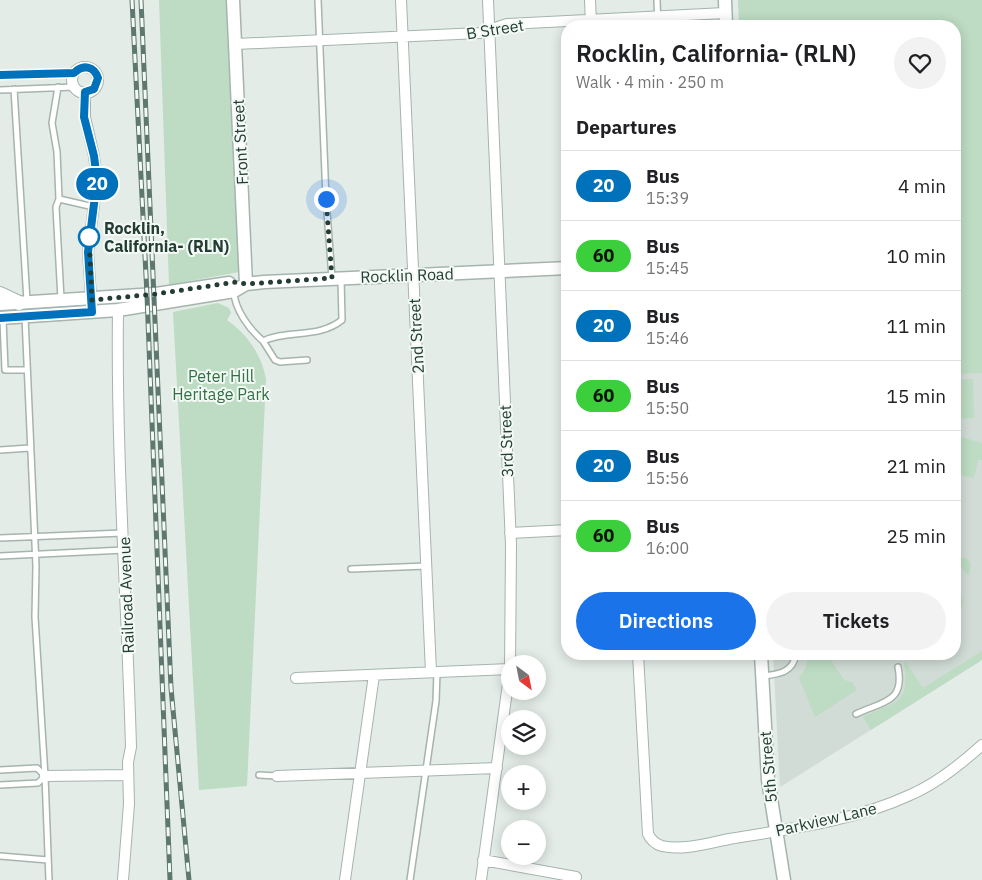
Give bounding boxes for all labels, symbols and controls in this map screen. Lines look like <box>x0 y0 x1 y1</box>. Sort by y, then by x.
street label: B Street <box>465 15 525 43</box>
text: Rocklin, California- (RLN) <box>576 37 856 69</box>
button: heart <box>894 37 946 89</box>
text: Walk · 4 min · 250 m <box>576 72 724 92</box>
street label: Front Street <box>228 99 252 185</box>
text: Departures <box>576 115 676 139</box>
text: Bus <box>646 164 680 188</box>
line badge: 20 <box>74 168 120 200</box>
text: 20 <box>86 172 108 195</box>
text: 20 <box>593 174 614 197</box>
text: 4 min <box>898 174 946 198</box>
your location <box>314 187 339 212</box>
text: 15:39 <box>646 188 689 208</box>
place label: Rocklin, California- (RLN) <box>104 218 229 256</box>
marker: Rocklin, California- (RLN) <box>78 226 100 248</box>
text: Bus <box>646 234 680 258</box>
text: 60 <box>593 244 614 267</box>
text: 10 min <box>887 244 946 268</box>
text: 15:45 <box>646 258 689 278</box>
street label: Rocklin Road <box>360 263 454 287</box>
street label: 2nd Street <box>404 298 428 374</box>
text: Bus <box>646 304 680 328</box>
text: 20 <box>593 314 614 337</box>
text: 11 min <box>887 314 946 338</box>
text: 15:46 <box>646 328 689 348</box>
park label: Peter Hill Heritage Park <box>172 366 270 404</box>
text: Bus <box>646 374 680 398</box>
text: 60 <box>593 384 614 407</box>
text: 15 min <box>887 384 946 408</box>
text: 15:50 <box>646 398 689 418</box>
street label: 3rd Street <box>495 405 517 477</box>
text: Bus <box>646 444 680 468</box>
text: 20 <box>593 454 614 477</box>
text: 21 min <box>887 454 946 478</box>
text: 15:56 <box>646 468 689 488</box>
text: Bus <box>646 514 680 538</box>
text: 60 <box>593 524 614 547</box>
text: 25 min <box>887 524 946 548</box>
street label: Railroad Avenue <box>114 536 138 654</box>
text: 16:00 <box>646 538 689 558</box>
button: Directions <box>576 592 756 650</box>
button: Tickets <box>766 592 946 650</box>
north arrow <box>501 655 546 700</box>
map controls <box>501 655 546 865</box>
button: layers <box>501 710 546 755</box>
street label: 5th Street <box>755 730 781 804</box>
button: + <box>501 765 546 810</box>
street label: Parkview Lane <box>773 798 879 840</box>
button: − <box>501 820 546 865</box>

